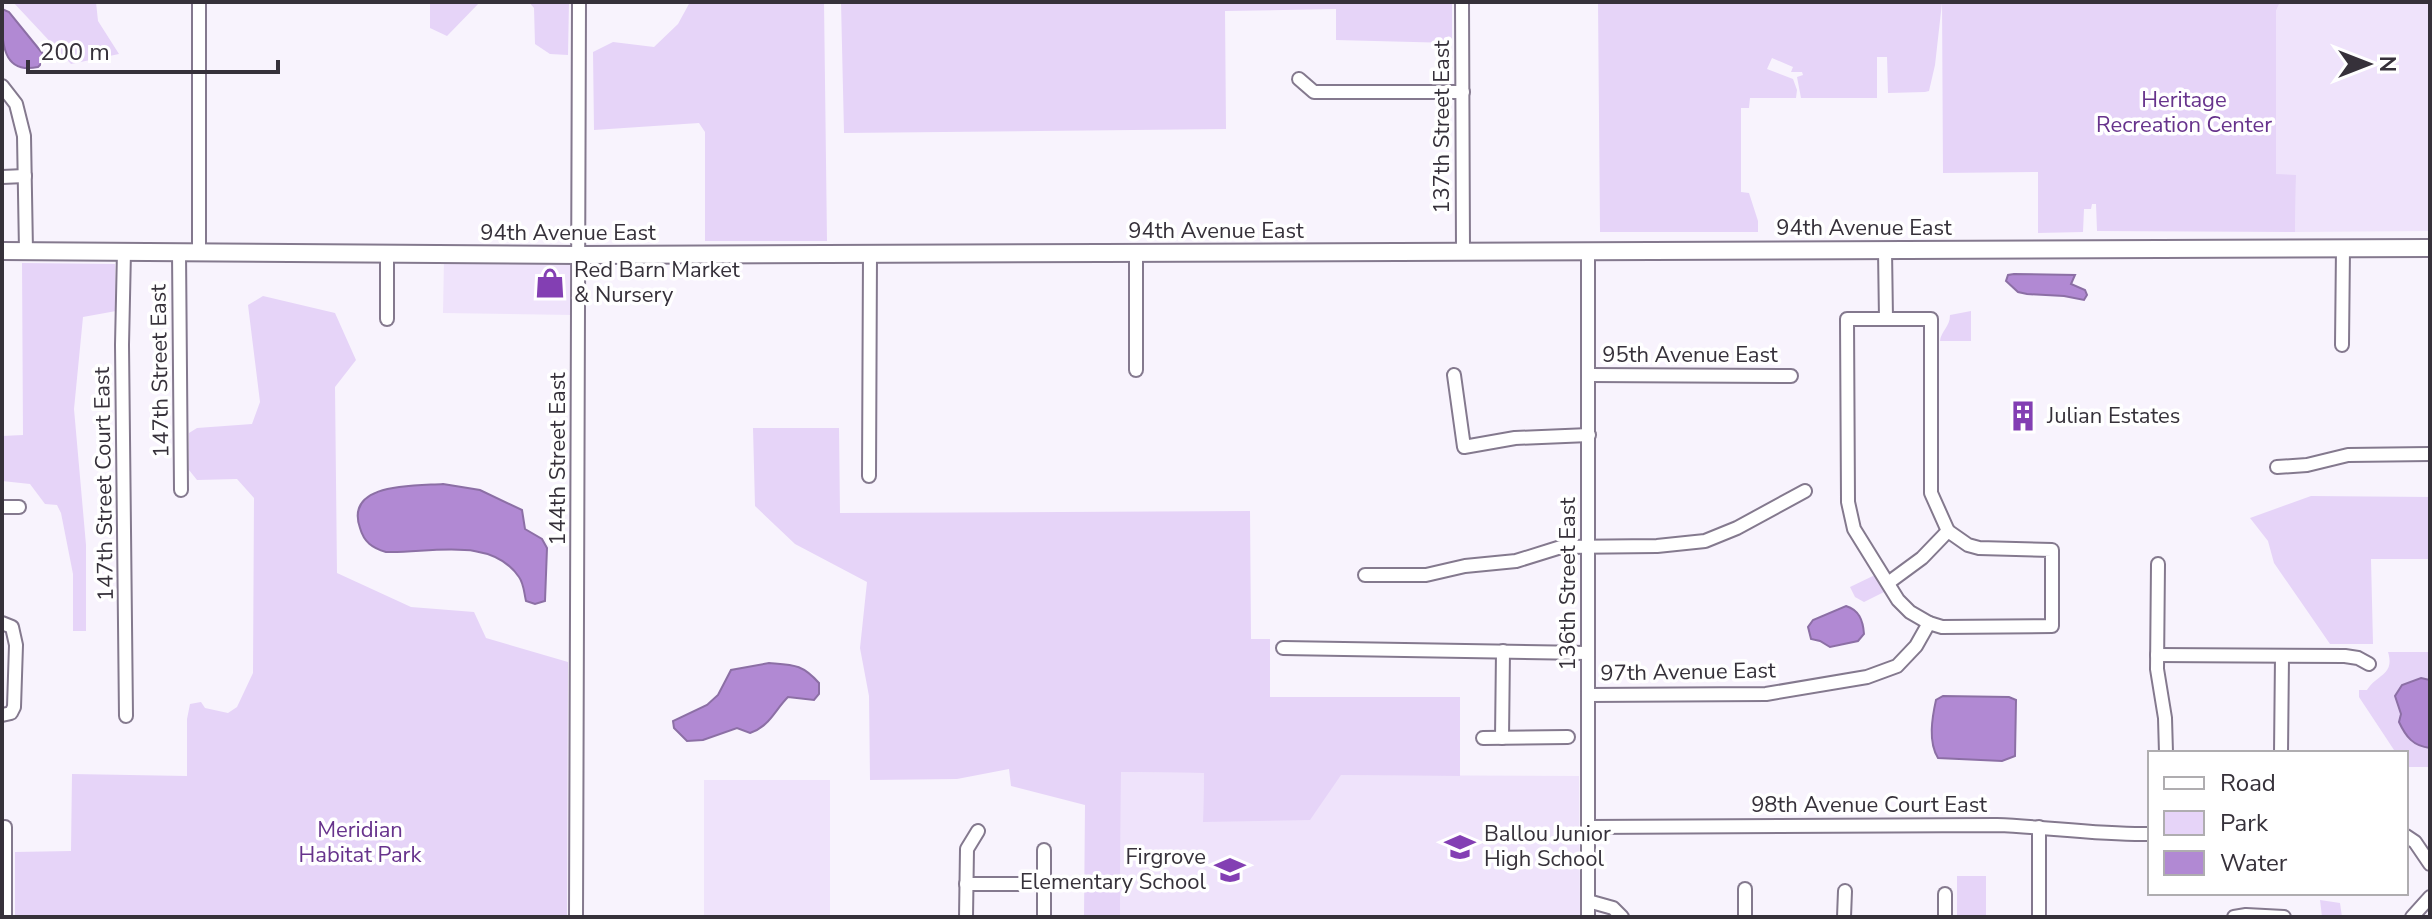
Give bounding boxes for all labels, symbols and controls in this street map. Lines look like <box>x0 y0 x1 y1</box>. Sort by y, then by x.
scale bar <box>28 24 278 74</box>
north arrow <box>2328 24 2408 104</box>
text: 200 m <box>40 36 110 68</box>
street label: 137th Street East <box>1427 40 1457 214</box>
text: N <box>2372 56 2402 72</box>
park label: Heritage Recreation Center <box>2096 85 2272 140</box>
street label: 94th Avenue East <box>1776 213 1952 243</box>
street label: 94th Avenue East <box>1128 216 1304 246</box>
street label: 94th Avenue East <box>480 218 656 248</box>
place label: Red Barn Market & Nursery <box>574 255 740 310</box>
shop icon: Red Barn Market & Nursery <box>533 266 567 300</box>
street label: 147th Street East <box>143 284 177 458</box>
street label: 95th Avenue East <box>1602 340 1778 370</box>
street label: 147th Street Court East <box>87 366 121 601</box>
street label: 144th Street East <box>543 372 573 546</box>
building icon: Julian Estates <box>2006 399 2040 433</box>
place label: Julian Estates <box>2046 401 2180 431</box>
street label: 136th Street East <box>1553 497 1583 671</box>
street label: 97th Avenue East <box>1600 655 1776 689</box>
legend <box>2148 751 2408 895</box>
text: Road <box>2220 767 2276 799</box>
street label: 98th Avenue Court East <box>1751 790 1987 820</box>
text: Park <box>2220 807 2269 839</box>
park label: Meridian Habitat Park <box>299 815 422 870</box>
place label: Ballou Junior High School <box>1484 819 1611 874</box>
school or university icon: Ballou Junior High School <box>1443 830 1477 864</box>
place label: Firgrove Elementary School <box>1020 842 1206 897</box>
text: Water <box>2220 847 2288 879</box>
school or university icon: Firgrove Elementary School <box>1213 853 1247 887</box>

